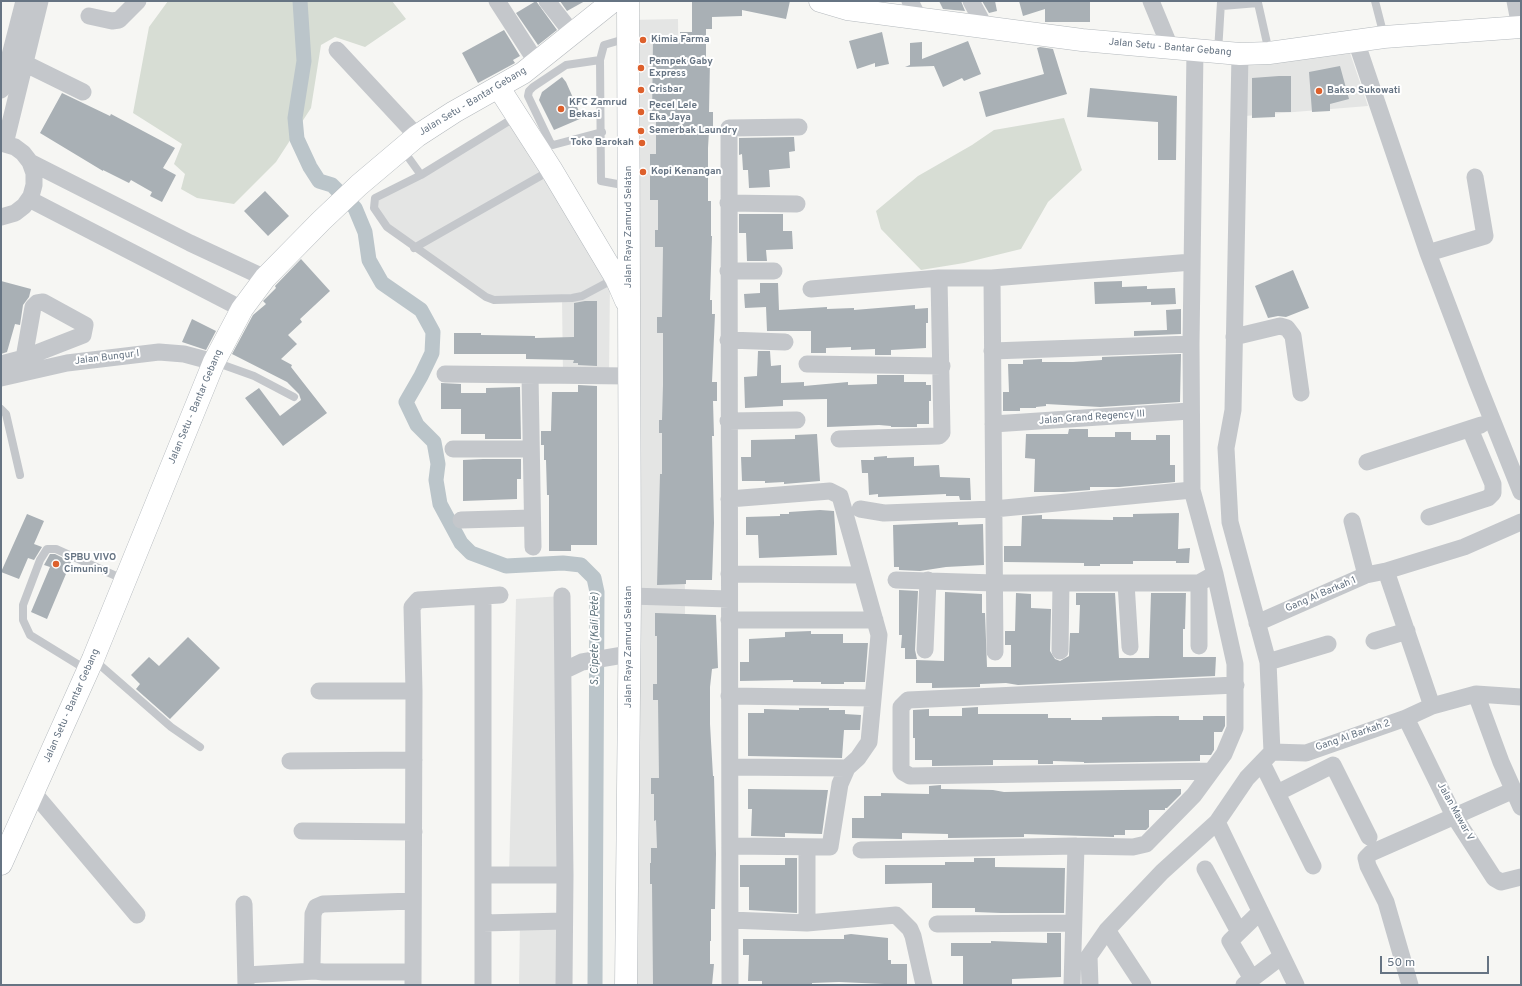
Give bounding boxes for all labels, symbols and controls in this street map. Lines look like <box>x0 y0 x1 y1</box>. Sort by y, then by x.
place label: Kimia Farma <box>651 34 709 46</box>
marker: Kimia Farma <box>638 35 648 45</box>
street label: Jalan Setu - Bantar Gebang <box>1108 37 1232 59</box>
place label: Pempek Gaby Express <box>649 56 713 80</box>
marker: Pempek Gaby Express <box>636 63 646 73</box>
street label: Jalan Setu - Bantar Gebang <box>417 65 529 139</box>
place label: Crisbar <box>649 84 683 96</box>
marker: Crisbar <box>636 85 646 95</box>
place label: Bakso Sukowati <box>1327 85 1400 97</box>
marker: Bakso Sukowati <box>1314 86 1324 96</box>
place label: KFC Zamrud Bekasi <box>569 97 627 120</box>
place label: Pecel Lele Eka Jaya <box>649 100 697 124</box>
marker: KFC Zamrud Bekasi <box>556 104 566 114</box>
marker: Pecel Lele Eka Jaya <box>636 107 646 117</box>
place label: Semerbak Laundry <box>649 125 737 137</box>
marker: Semerbak Laundry <box>636 126 646 136</box>
place label: Toko Barokah <box>571 137 634 149</box>
marker: Toko Barokah <box>637 138 647 148</box>
street label: Jalan Raya Zamrud Selatan <box>623 166 635 288</box>
place label: Kopi Kenangan <box>651 166 721 178</box>
marker: Kopi Kenangan <box>638 167 648 177</box>
street label: Jalan Bungur I <box>74 348 140 368</box>
street label: Jalan Setu - Bantar Gebang <box>166 348 226 466</box>
street label: Jalan Grand Regency III <box>1039 408 1145 428</box>
place label: SPBU VIVO Cimuning <box>64 552 116 576</box>
marker: SPBU VIVO Cimuning <box>51 559 61 569</box>
street label: Gang Al Barkah 1 <box>1284 575 1358 615</box>
street label: Jalan Raya Zamrud Selatan <box>623 586 635 708</box>
water label: S. Cipete (Kali Pete) <box>589 592 603 686</box>
street label: Jalan Setu - Bantar Gebang <box>41 647 103 765</box>
street label: Gang Al Barkah 2 <box>1314 718 1392 754</box>
street label: Jalan Mawar V <box>1434 781 1476 843</box>
scale bar <box>1382 948 1491 974</box>
text: 50 m <box>1387 955 1415 971</box>

